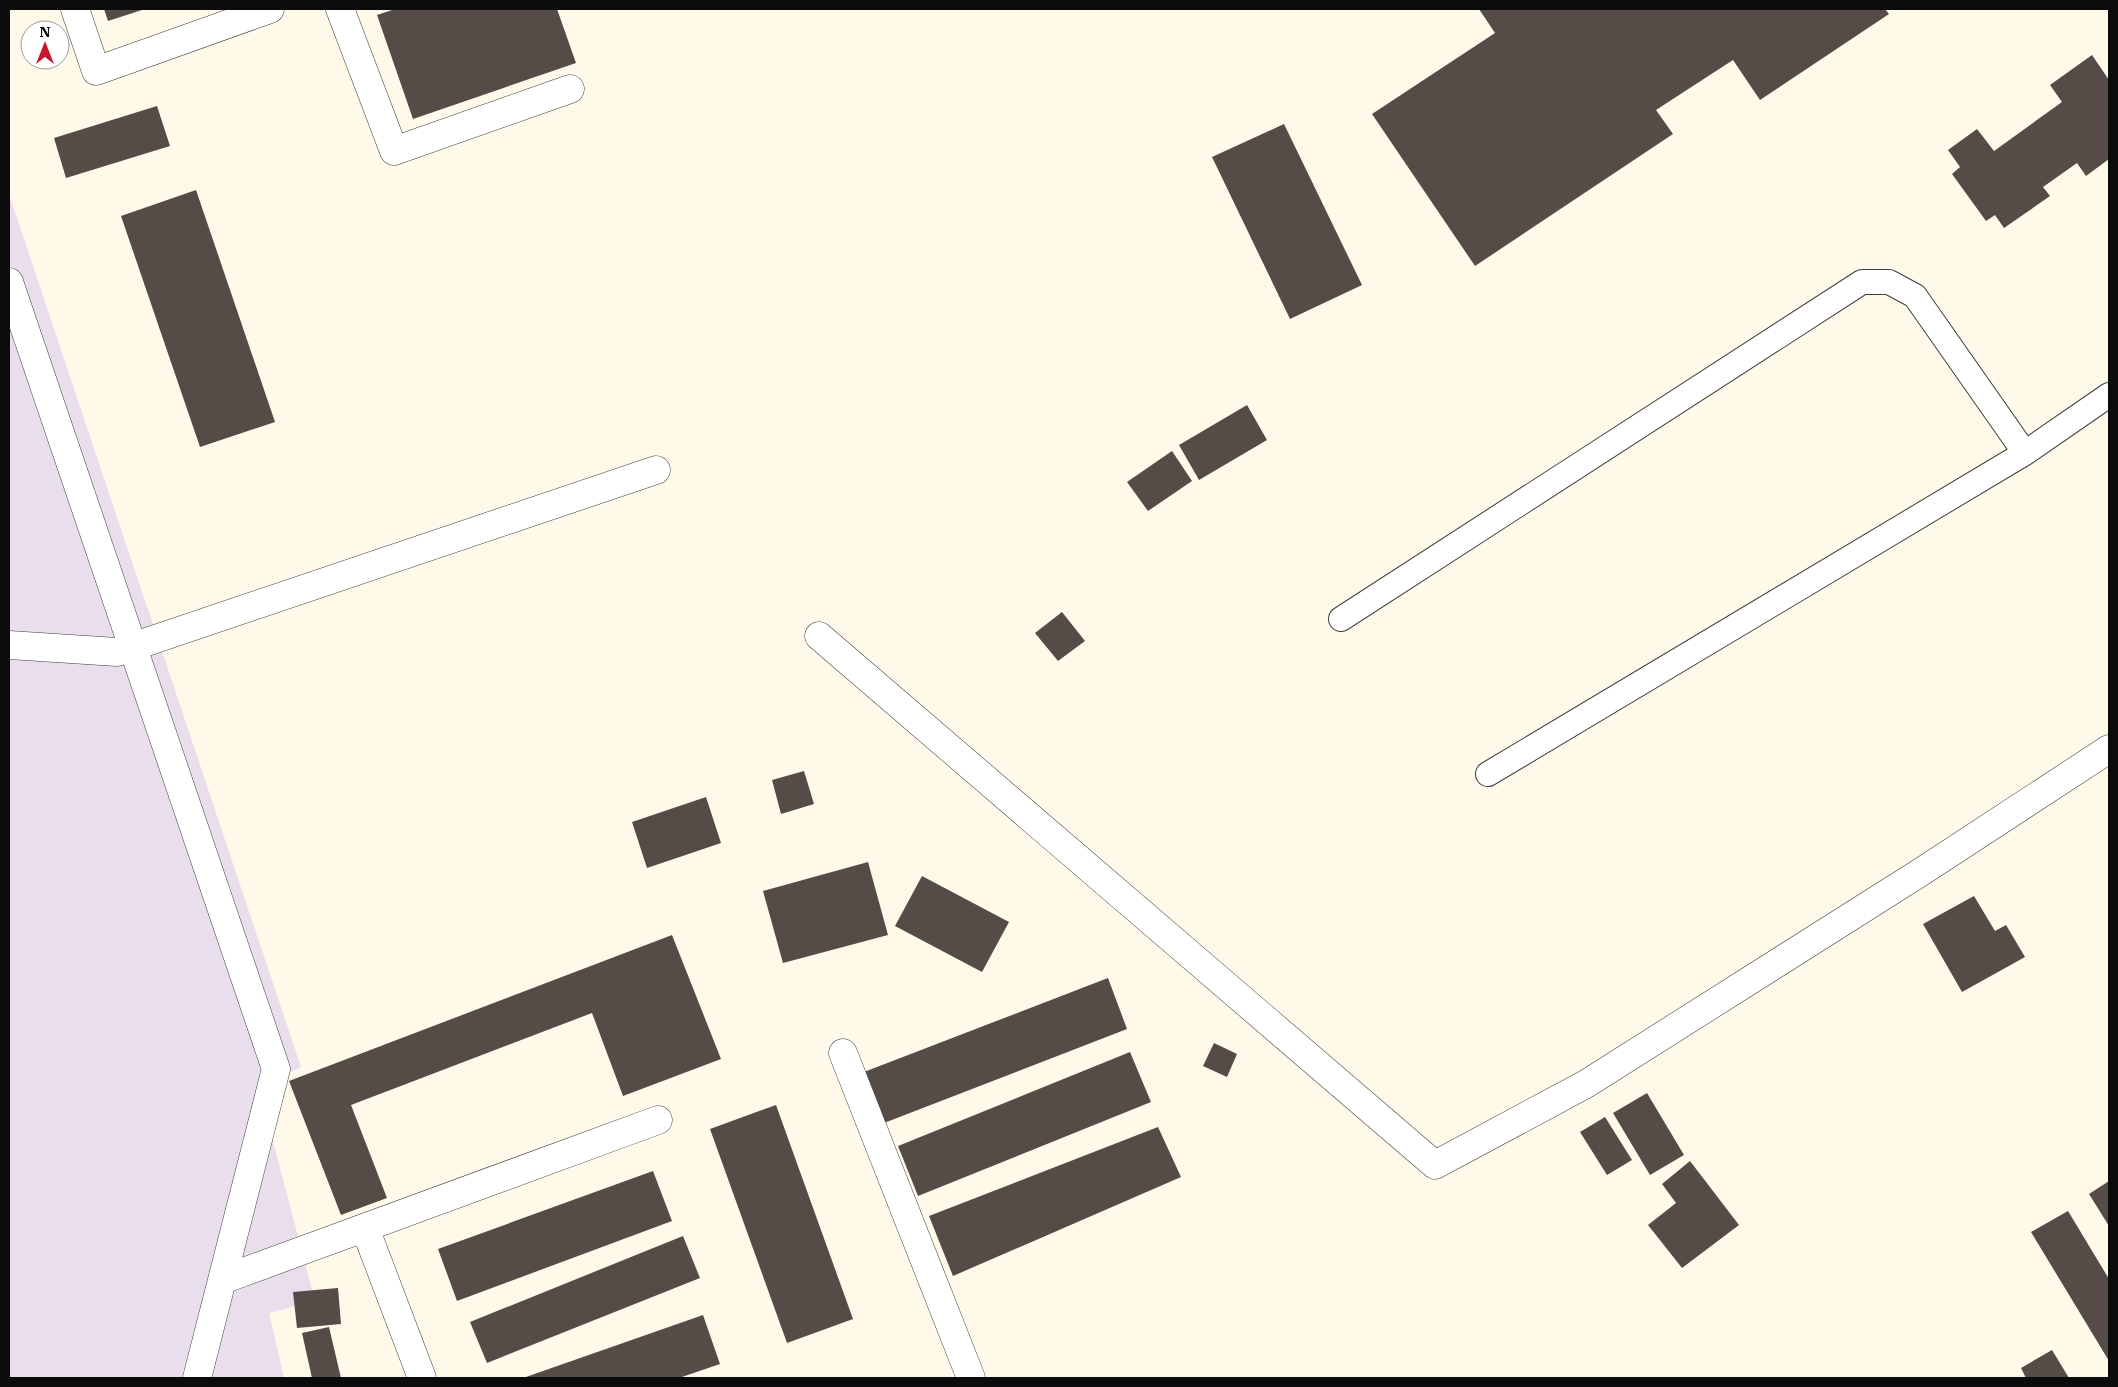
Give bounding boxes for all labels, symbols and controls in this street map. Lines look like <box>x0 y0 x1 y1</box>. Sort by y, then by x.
north arrow <box>20 20 70 70</box>
text: N <box>39 23 51 41</box>

